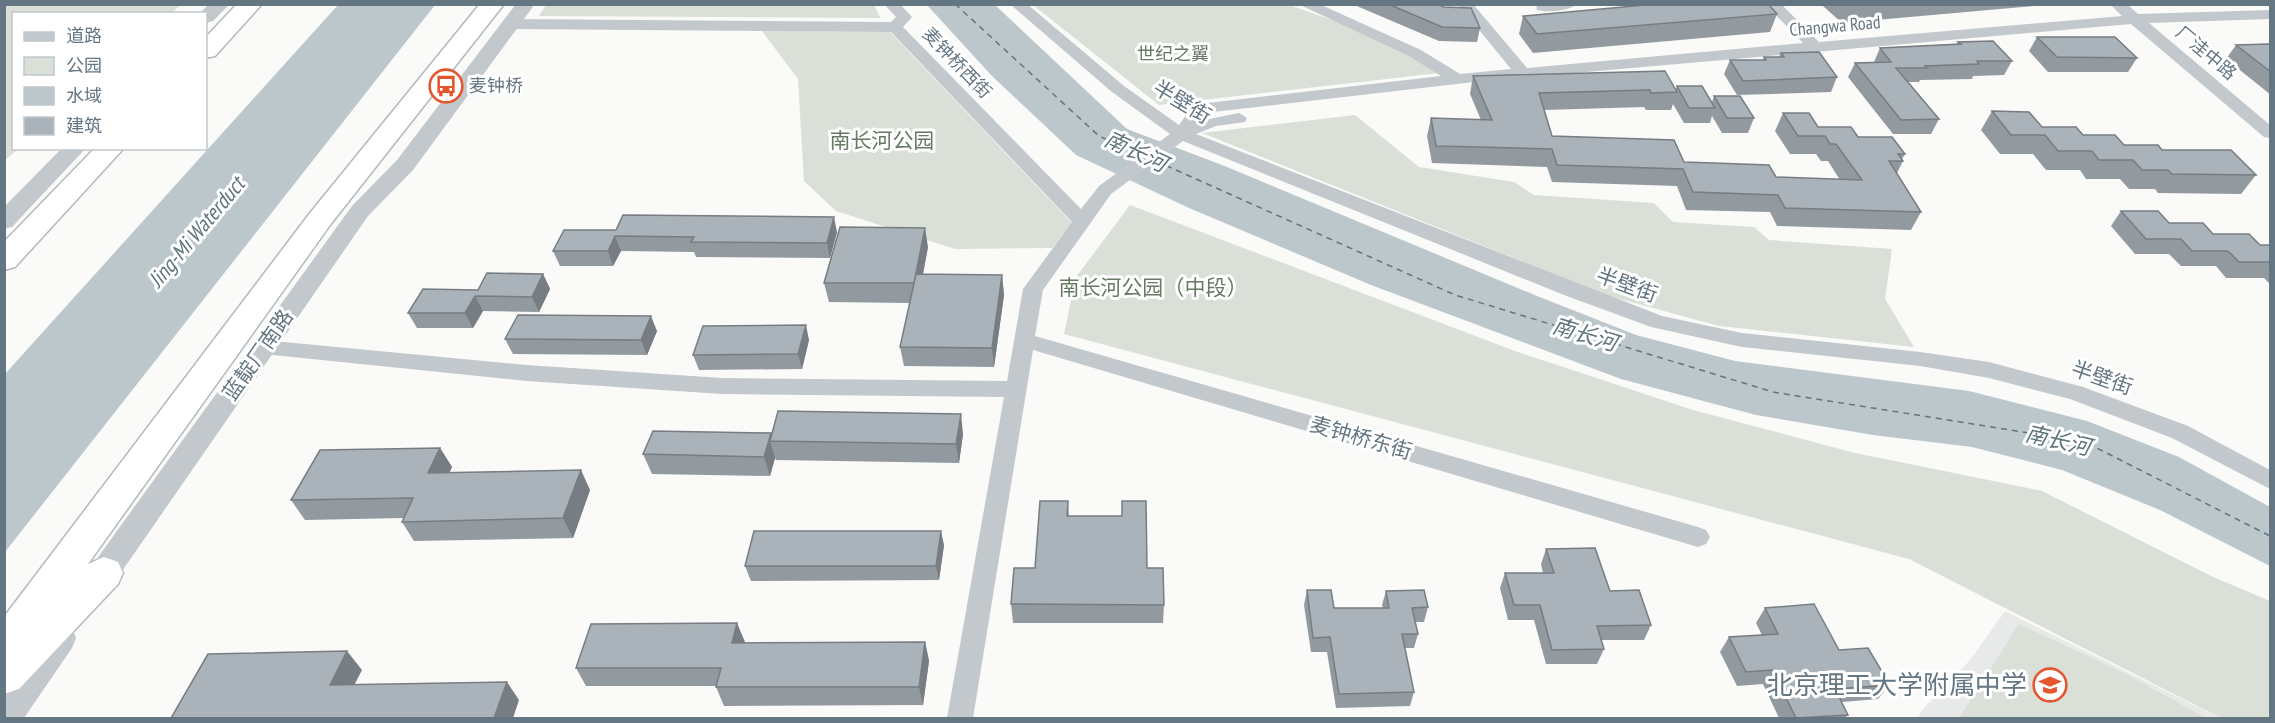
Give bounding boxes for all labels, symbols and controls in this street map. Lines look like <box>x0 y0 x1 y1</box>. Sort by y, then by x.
street label: Changwa Road <box>1788 10 1881 41</box>
legend <box>12 12 207 150</box>
street label: 厂洼中路 <box>2171 21 2241 85</box>
street label: 麦钟桥西街 <box>918 22 997 103</box>
text: 道路 <box>66 24 102 47</box>
park label: 世纪之翼 <box>1137 42 1209 65</box>
text: 公园 <box>66 54 102 77</box>
bus stop icon: 麦钟桥 <box>428 68 464 104</box>
place label: 麦钟桥 <box>469 74 523 97</box>
street label: 半壁街 <box>1148 74 1216 129</box>
text: 水域 <box>66 84 102 107</box>
text: 建筑 <box>66 114 102 137</box>
water label: 南长河 <box>1100 124 1175 179</box>
park label: 南长河公园 <box>830 127 935 154</box>
water label: Jing-Mi Waterduct <box>141 169 252 294</box>
street label: 半壁街 <box>1593 261 1661 308</box>
park label: 南长河公园（中段） <box>1059 274 1248 301</box>
street label: 蓝靛厂南路 <box>216 304 299 405</box>
water label: 南长河 <box>1549 311 1624 358</box>
street label: 半壁街 <box>2068 355 2136 401</box>
street label: 麦钟桥东街 <box>1307 410 1415 465</box>
water label: 南长河 <box>2023 419 2097 462</box>
school or university icon: 北京理工大学附属中学 <box>2032 667 2068 703</box>
place label: 北京理工大学附属中学 <box>1767 668 2027 701</box>

